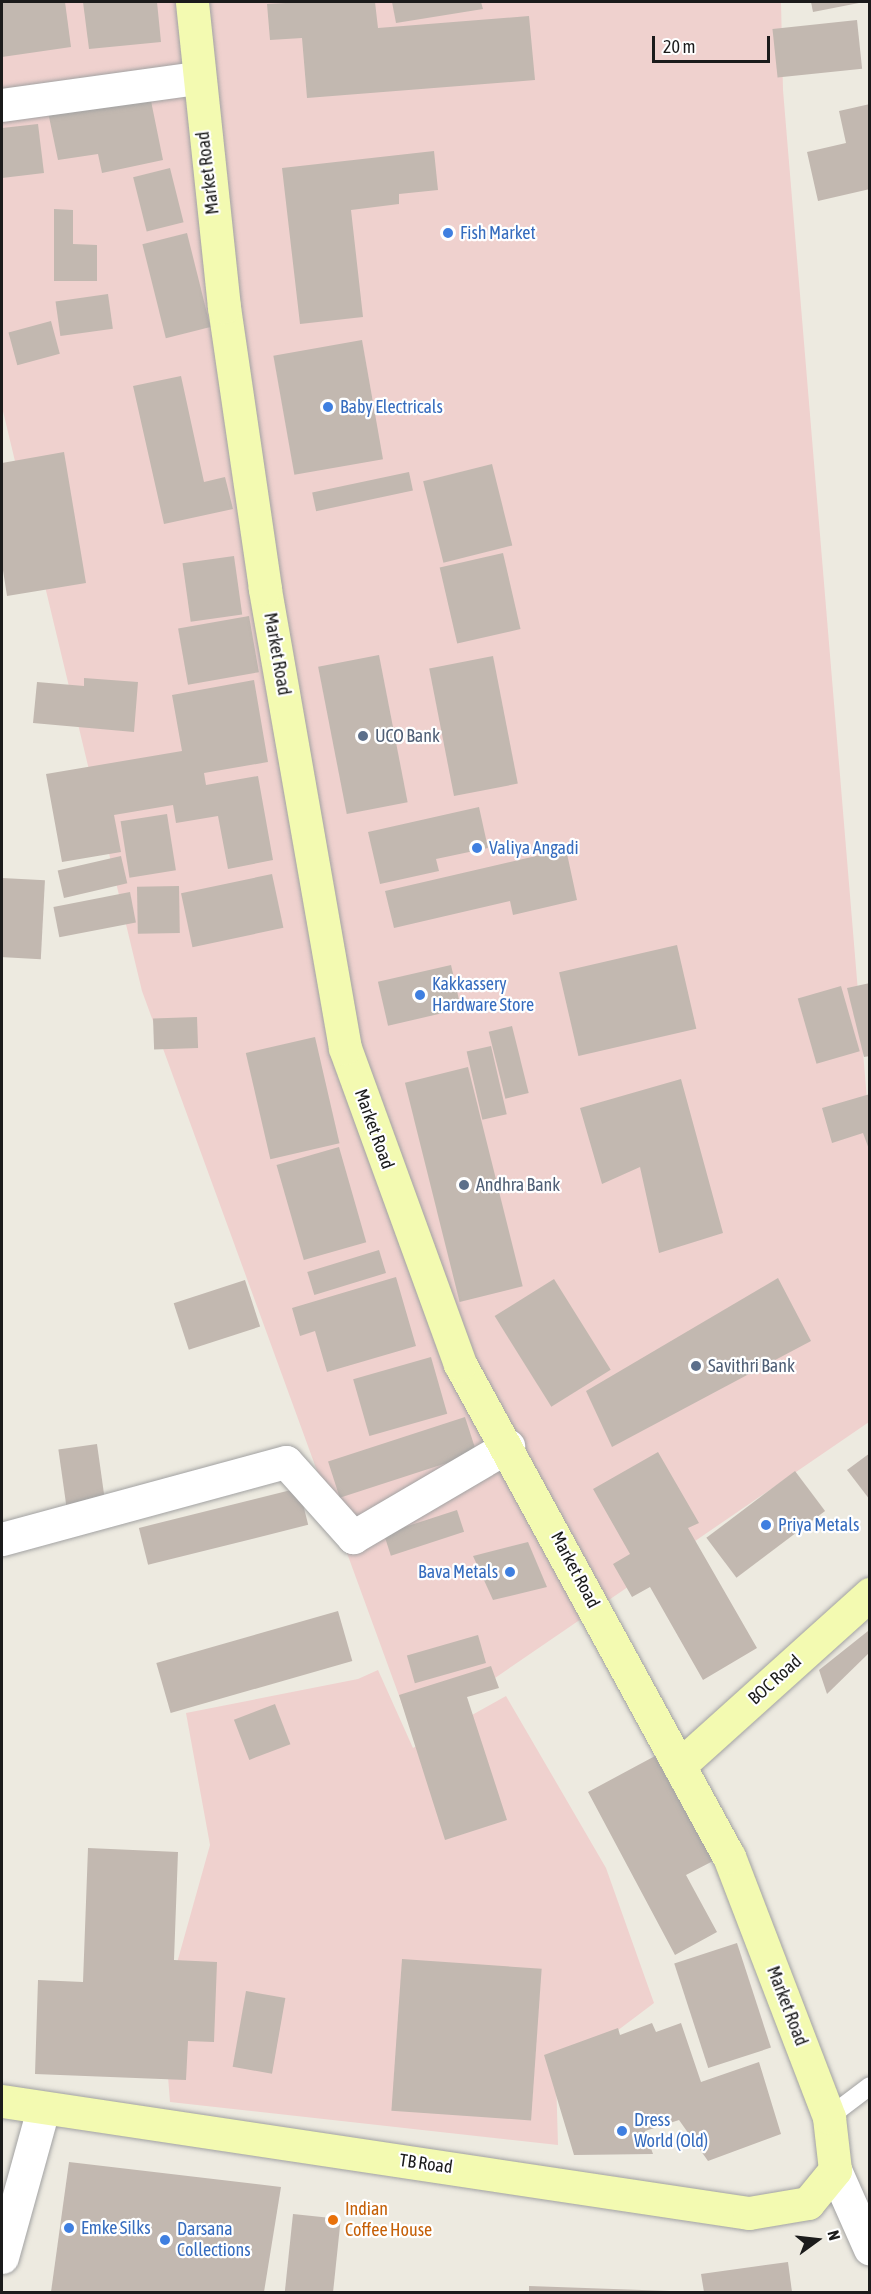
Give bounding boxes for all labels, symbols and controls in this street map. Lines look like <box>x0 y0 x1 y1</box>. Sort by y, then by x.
scale bar <box>655 24 774 62</box>
text: 20 m <box>663 36 695 57</box>
street label: Market Road <box>192 130 224 216</box>
place label: Fish Market <box>460 222 536 244</box>
marker: Fish Market <box>441 226 455 240</box>
place label: Baby Electricals <box>340 396 443 418</box>
marker: Baby Electricals <box>321 400 335 414</box>
street label: Market Road <box>259 611 295 697</box>
place label: UCO Bank <box>375 725 440 747</box>
marker: UCO Bank <box>356 729 370 743</box>
place label: Valiya Angadi <box>489 837 579 859</box>
marker: Valiya Angadi <box>470 841 484 855</box>
place label: Kakkassery Hardware Store <box>432 974 534 1016</box>
marker: Kakkassery Hardware Store <box>413 988 427 1002</box>
street label: Market Road <box>350 1086 398 1172</box>
place label: Andhra Bank <box>476 1174 560 1196</box>
marker: Andhra Bank <box>457 1178 471 1192</box>
place label: Savithri Bank <box>708 1355 795 1377</box>
marker: Savithri Bank <box>689 1359 703 1373</box>
place label: Priya Metals <box>778 1514 859 1536</box>
marker: Priya Metals <box>759 1518 773 1532</box>
street label: Market Road <box>546 1528 604 1612</box>
place label: Bava Metals <box>418 1561 498 1583</box>
marker: Bava Metals <box>503 1565 517 1579</box>
street label: BOC Road <box>744 1651 806 1709</box>
street label: Market Road <box>762 1963 812 2049</box>
place label: Dress World (Old) <box>634 2110 708 2152</box>
marker: Dress World (Old) <box>615 2124 629 2138</box>
street label: TB Road <box>398 2150 454 2178</box>
place label: Indian Coffee House <box>345 2199 432 2242</box>
north arrow <box>787 2210 847 2270</box>
marker: Indian Coffee House <box>326 2213 340 2227</box>
place label: Emke Silks <box>81 2217 151 2239</box>
place label: Darsana Collections <box>177 2219 251 2262</box>
marker: Emke Silks <box>62 2221 76 2235</box>
text: N <box>824 2228 844 2242</box>
marker: Darsana Collections <box>158 2233 172 2247</box>

